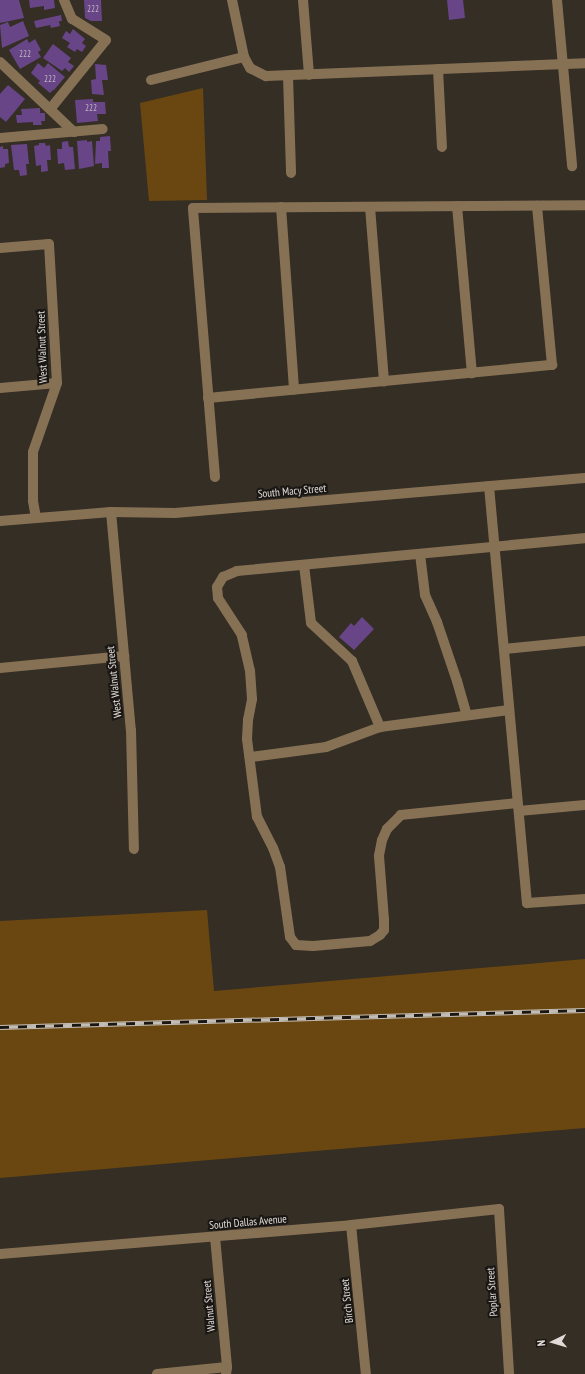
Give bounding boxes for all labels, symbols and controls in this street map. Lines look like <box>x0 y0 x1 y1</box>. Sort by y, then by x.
house number: 222 <box>87 4 99 14</box>
house number: 222 <box>19 49 31 59</box>
house number: 222 <box>44 74 56 84</box>
house number: 222 <box>85 103 97 113</box>
street label: West Walnut Street <box>34 311 50 383</box>
street label: South Macy Street <box>257 481 327 501</box>
street label: West Walnut Street <box>104 645 124 719</box>
street label: South Dallas Avenue <box>209 1212 287 1232</box>
street label: Poplar Street <box>484 1267 500 1317</box>
street label: Birch Street <box>338 1278 356 1324</box>
street label: Walnut Street <box>200 1280 218 1332</box>
north arrow <box>533 1322 573 1362</box>
text: N <box>534 1339 548 1347</box>

